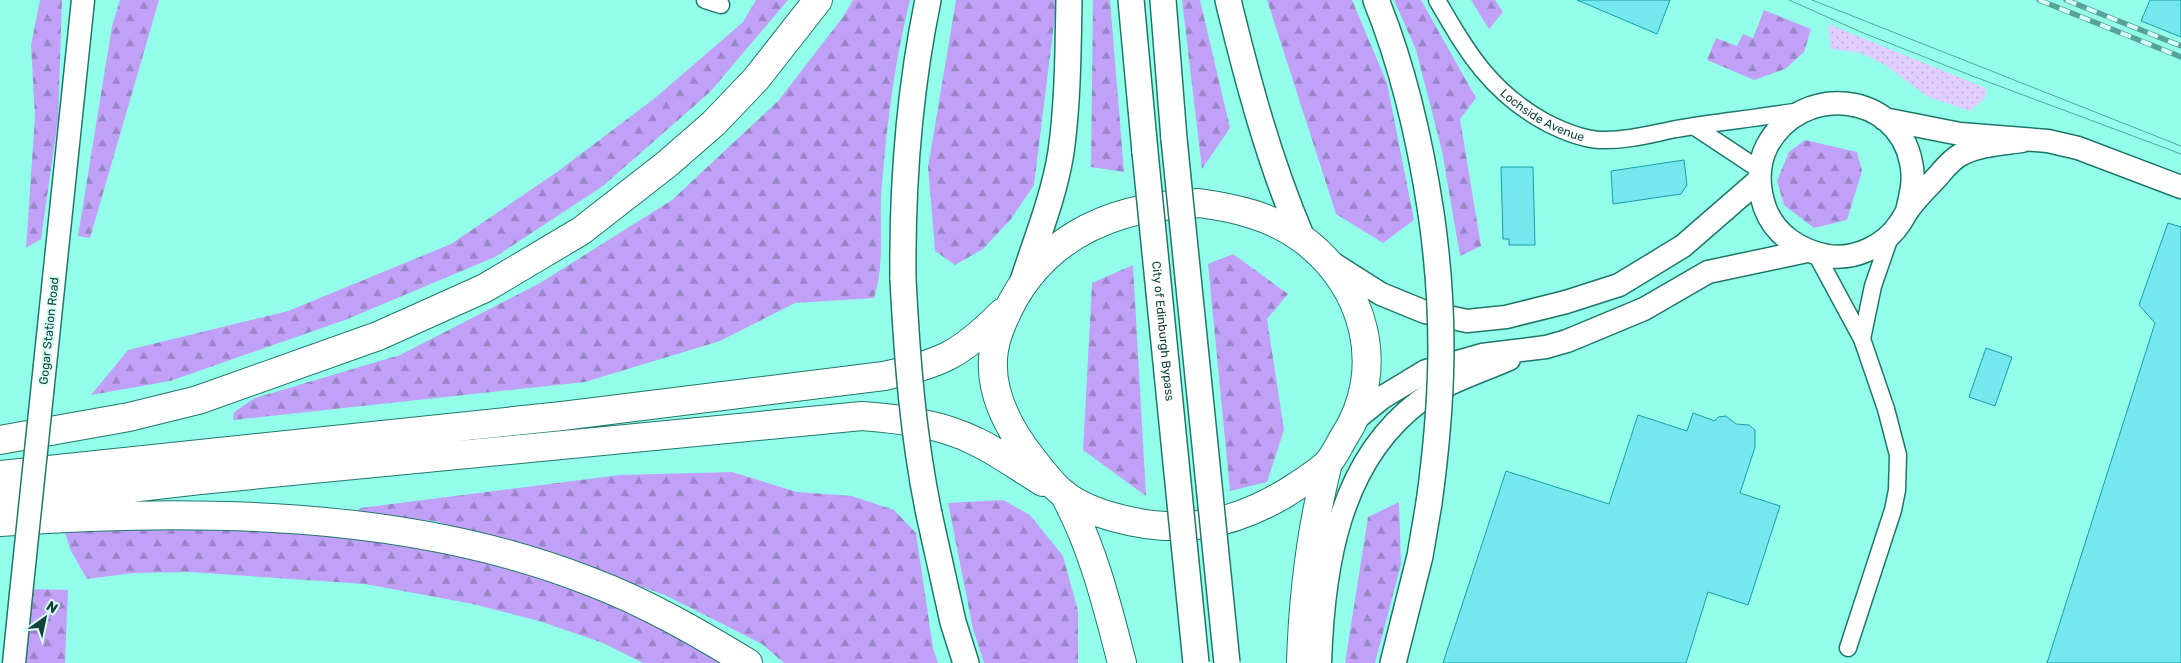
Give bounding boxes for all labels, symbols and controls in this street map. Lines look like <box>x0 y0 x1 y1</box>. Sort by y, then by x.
street label: Lochside Avenue <box>1497 86 1586 144</box>
street label: City of Edinburgh Bypass <box>1149 261 1177 402</box>
street label: Gogar Station Road <box>36 277 62 385</box>
north arrow <box>20 593 70 643</box>
text: N <box>43 598 61 617</box>

